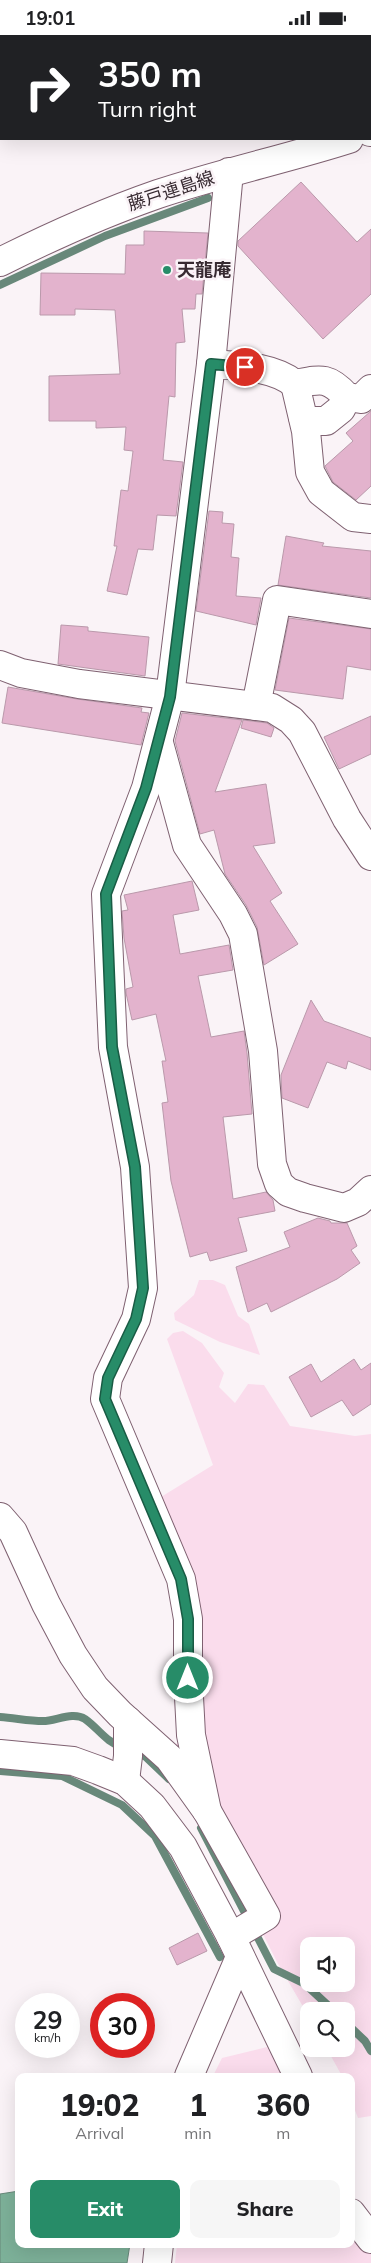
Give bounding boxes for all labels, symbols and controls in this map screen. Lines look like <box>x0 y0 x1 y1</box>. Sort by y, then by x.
text: 19:01 <box>25 6 75 30</box>
text: 350 m <box>98 52 202 96</box>
icon: right <box>15 55 80 120</box>
text: Turn right <box>98 95 196 123</box>
street label: 藤戸連島線 <box>124 166 217 215</box>
place label: 天龍庵 <box>177 258 231 281</box>
marker: 天龍庵 <box>161 264 173 276</box>
pin <box>224 346 266 388</box>
icon: arrive <box>231 353 259 381</box>
position arrow <box>161 1651 213 1703</box>
map controls <box>300 1937 355 2057</box>
button: sound <box>300 1937 355 1992</box>
speed limit sign: 30 <box>90 1993 155 2058</box>
button: search <box>300 2002 355 2057</box>
text: 29 <box>32 2004 63 2035</box>
text: km/h <box>34 2030 61 2045</box>
text: 19:02 <box>60 2086 140 2124</box>
text: 1 <box>189 2086 207 2124</box>
text: 360 <box>256 2086 310 2124</box>
text: Arrival <box>75 2123 124 2143</box>
text: min <box>184 2123 212 2143</box>
text: m <box>276 2123 290 2143</box>
button: Exit <box>30 2180 180 2238</box>
button: Share <box>190 2180 340 2238</box>

